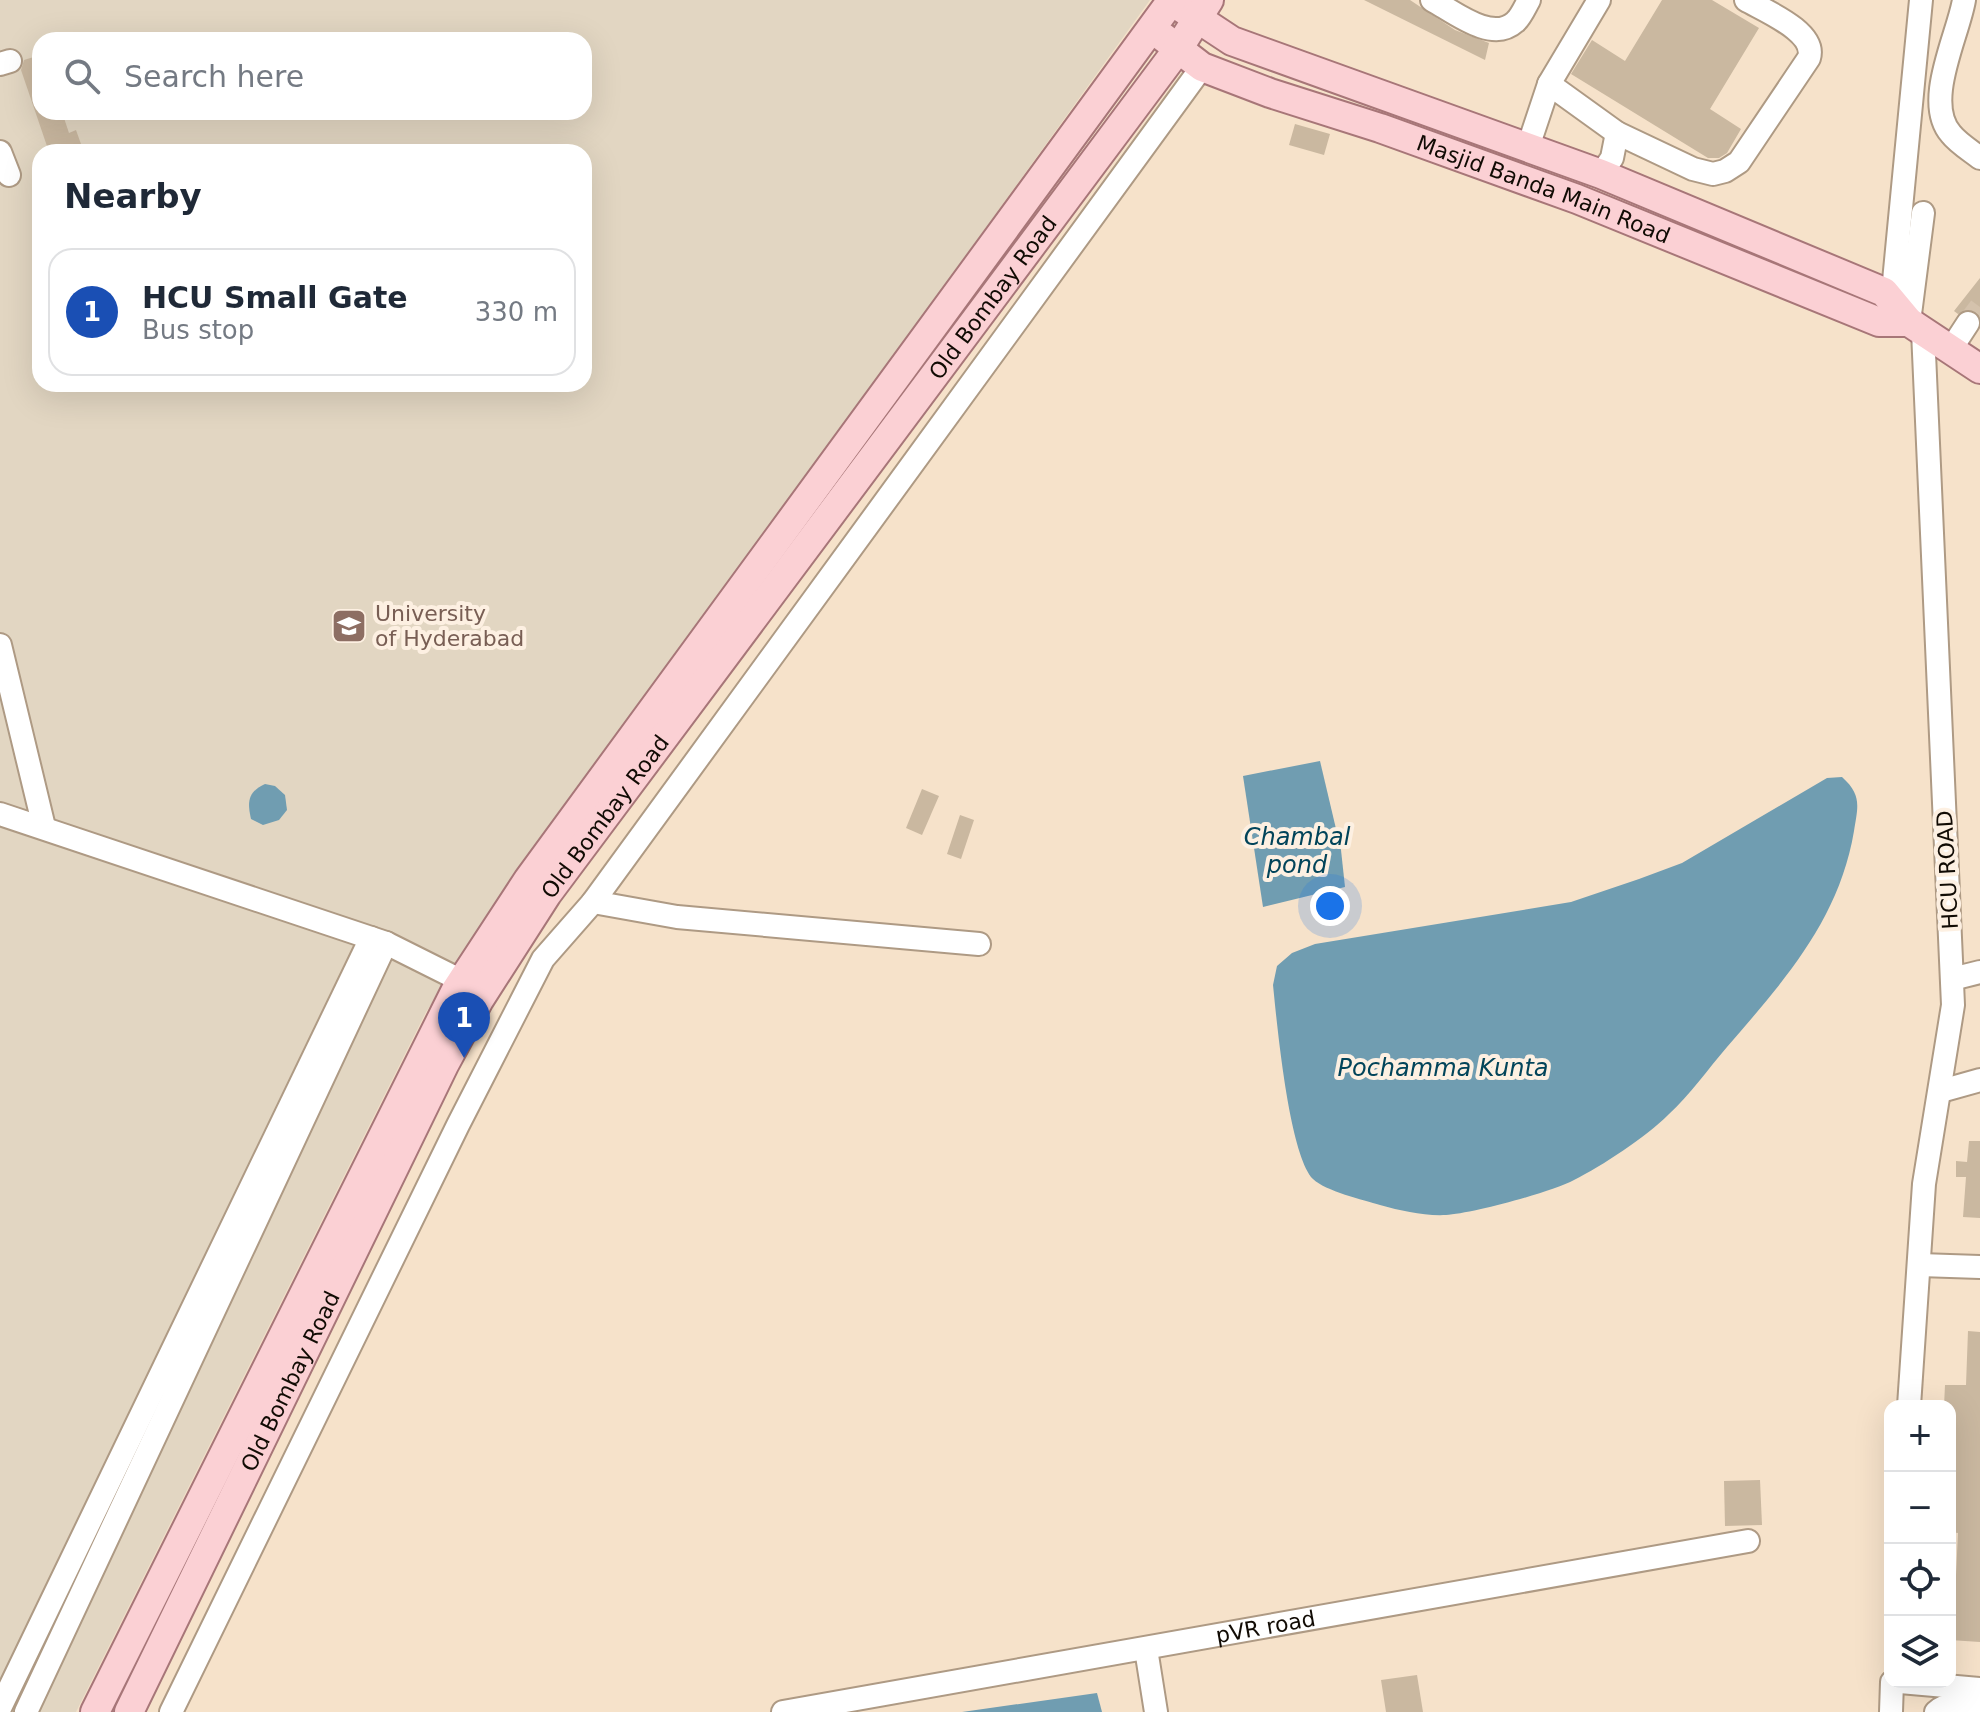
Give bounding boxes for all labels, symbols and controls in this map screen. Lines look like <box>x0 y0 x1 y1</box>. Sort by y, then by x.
search box <box>32 32 592 120</box>
icon: search <box>60 54 104 98</box>
text: Search here <box>124 59 304 94</box>
street label: Masjid Banda Main Road <box>1413 130 1674 249</box>
text: Nearby <box>64 176 202 216</box>
street label: Old Bombay Road <box>924 211 1062 384</box>
text: HCU Small Gate <box>142 280 408 315</box>
text: 1 <box>83 297 101 327</box>
text: 330 m <box>475 297 558 327</box>
text: Bus stop <box>142 315 254 345</box>
place label: University of Hyderabad <box>375 601 524 651</box>
school or university icon: University of Hyderabad <box>330 607 368 645</box>
street label: Old Bombay Road <box>536 730 674 903</box>
street label: HCU ROAD <box>1932 810 1963 930</box>
water label: Chambal pond <box>1244 823 1351 879</box>
your location <box>1310 886 1350 926</box>
pin: 1 <box>438 992 490 1058</box>
water label: Pochamma Kunta <box>1338 1054 1549 1082</box>
street label: Old Bombay Road <box>236 1287 345 1475</box>
map controls <box>1884 1400 1956 1688</box>
button: + <box>1884 1400 1956 1472</box>
button: − <box>1884 1472 1956 1544</box>
button: locate <box>1884 1544 1956 1616</box>
street label: pVR road <box>1214 1606 1317 1648</box>
button: layers <box>1884 1616 1956 1688</box>

